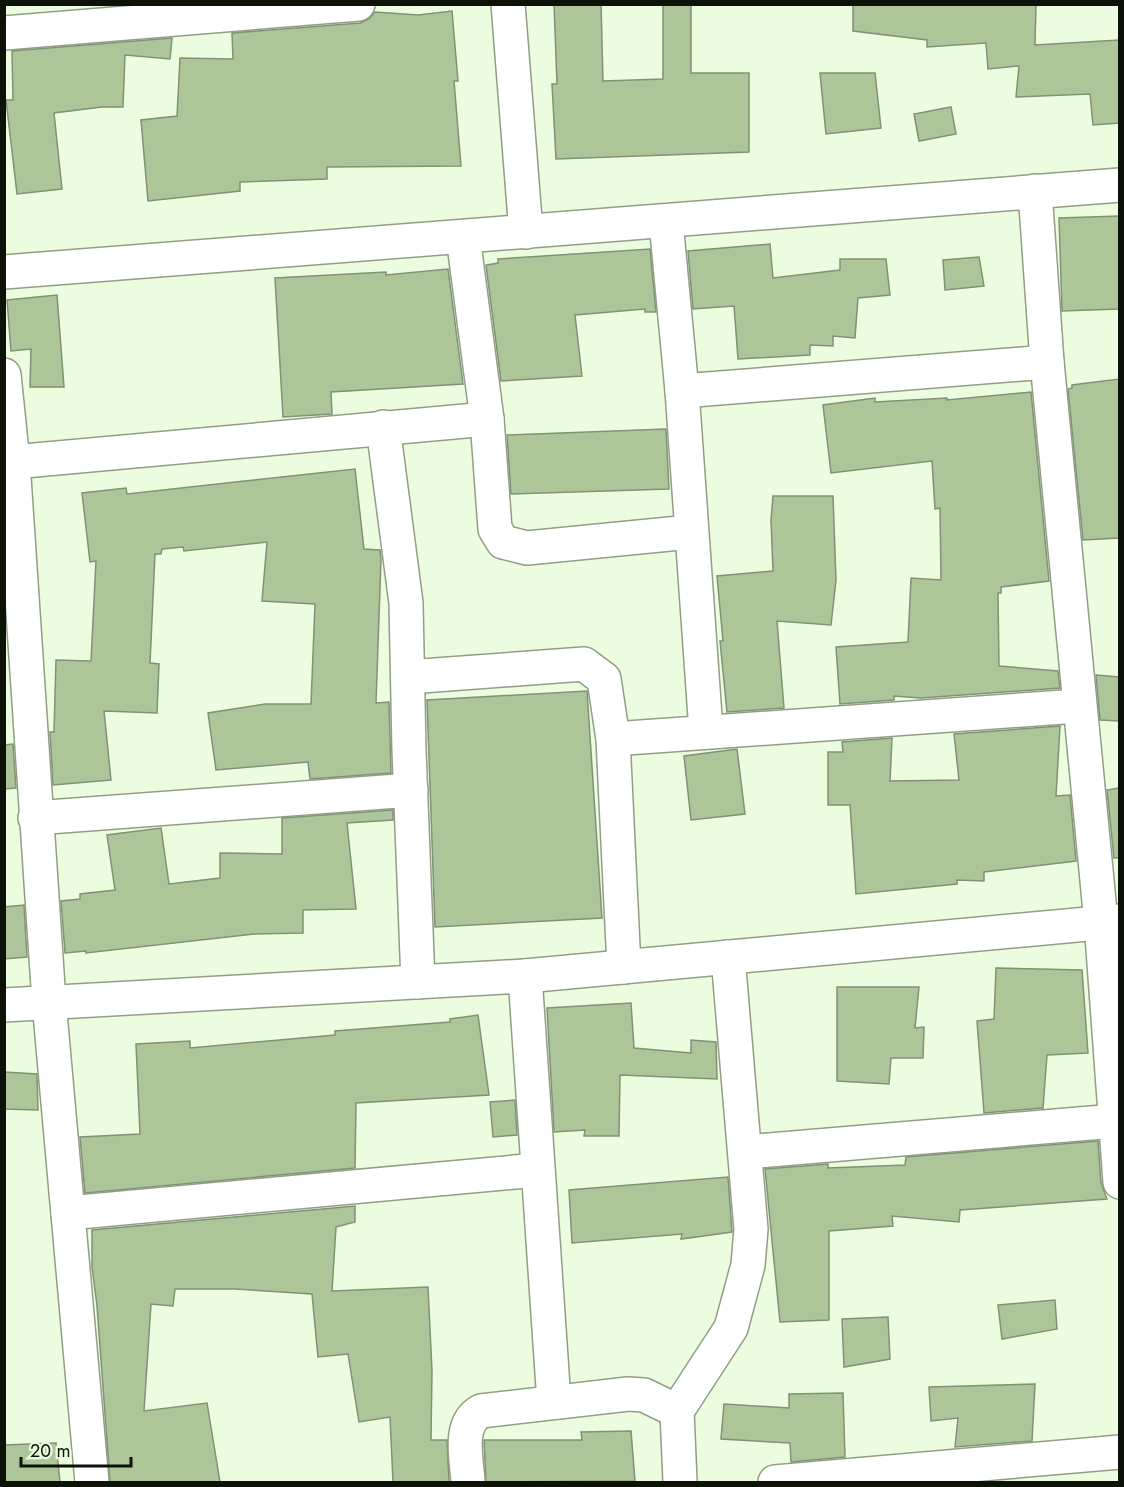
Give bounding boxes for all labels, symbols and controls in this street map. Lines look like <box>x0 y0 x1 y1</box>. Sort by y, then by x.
scale bar <box>21 1430 130 1468</box>
text: 20 m <box>30 1438 70 1464</box>

